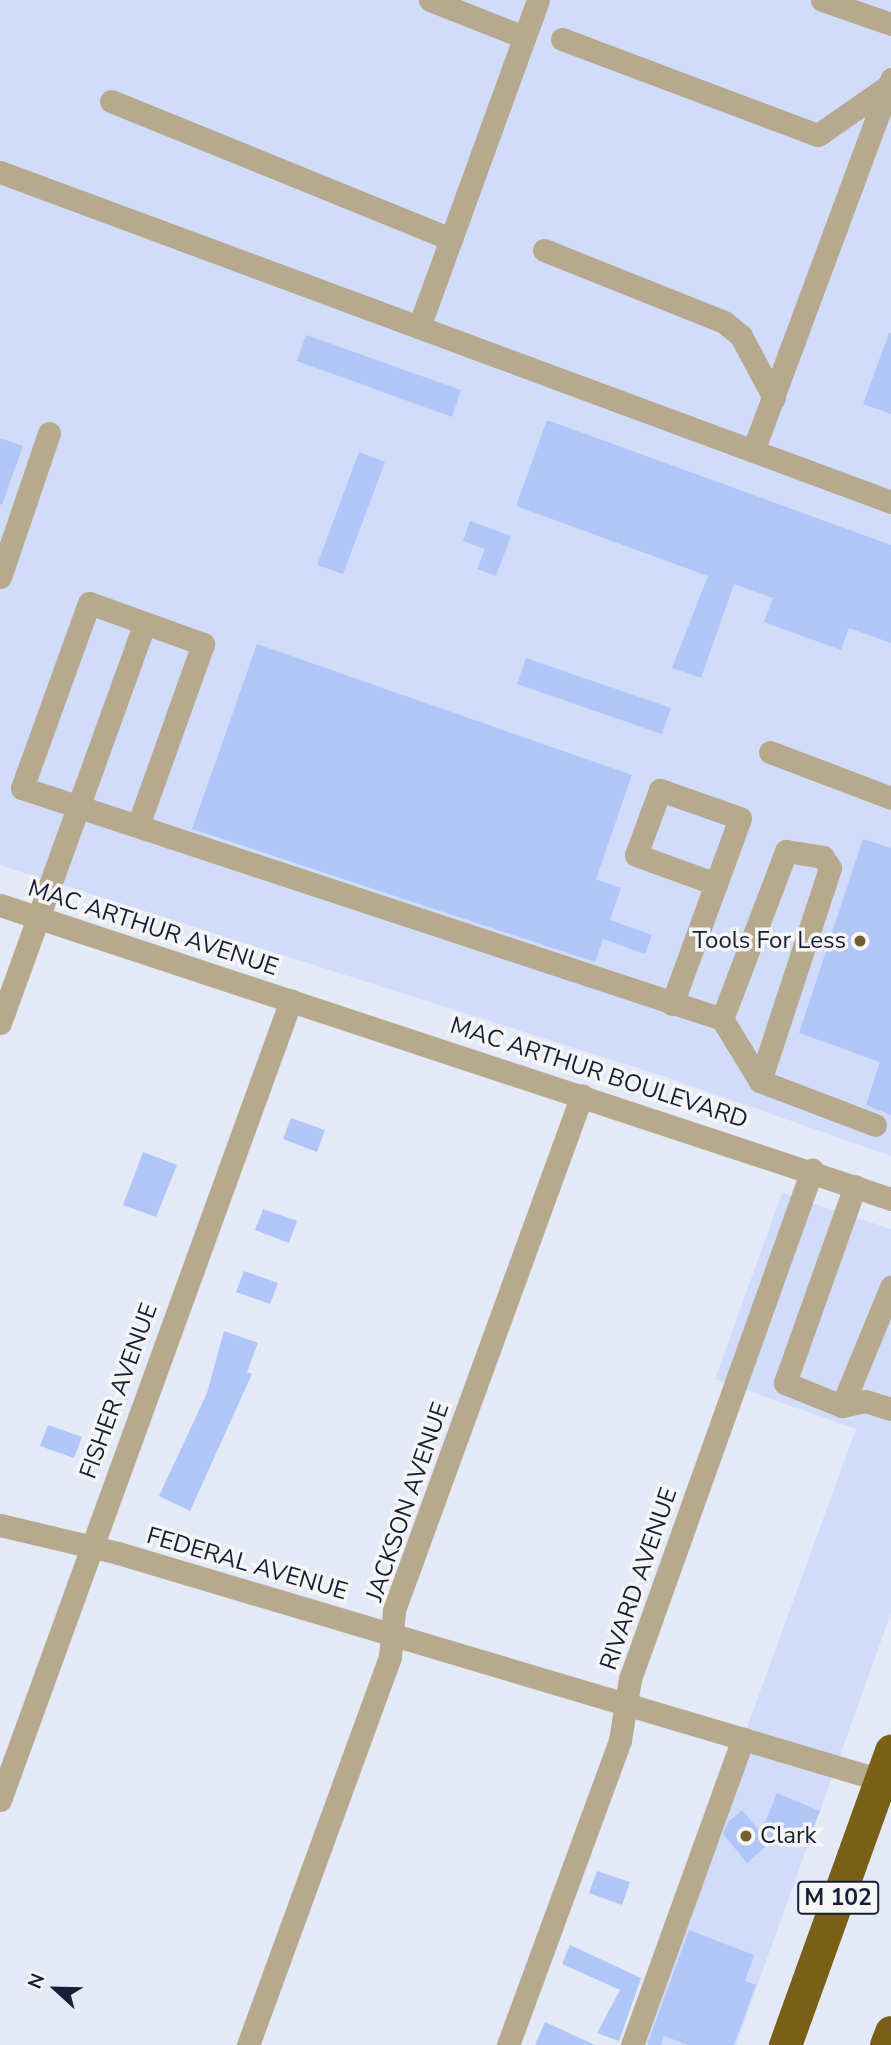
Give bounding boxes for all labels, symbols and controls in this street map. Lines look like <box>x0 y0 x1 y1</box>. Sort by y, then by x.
street label: MAC ARTHUR AVENUE <box>24 874 282 982</box>
place label: Tools For Less <box>692 927 846 955</box>
marker: Tools For Less <box>852 933 868 949</box>
street label: MAC ARTHUR BOULEVARD <box>447 1011 751 1135</box>
street label: FISHER AVENUE <box>74 1299 164 1483</box>
street label: JACKSON AVENUE <box>360 1399 456 1605</box>
street label: RIVARD AVENUE <box>594 1484 684 1674</box>
street label: FEDERAL AVENUE <box>143 1522 351 1606</box>
place label: Clark <box>760 1822 817 1850</box>
marker: Clark <box>738 1828 754 1844</box>
road number: M 102 <box>796 1879 880 1918</box>
north arrow <box>21 1954 91 2024</box>
text: N <box>22 1970 51 1993</box>

